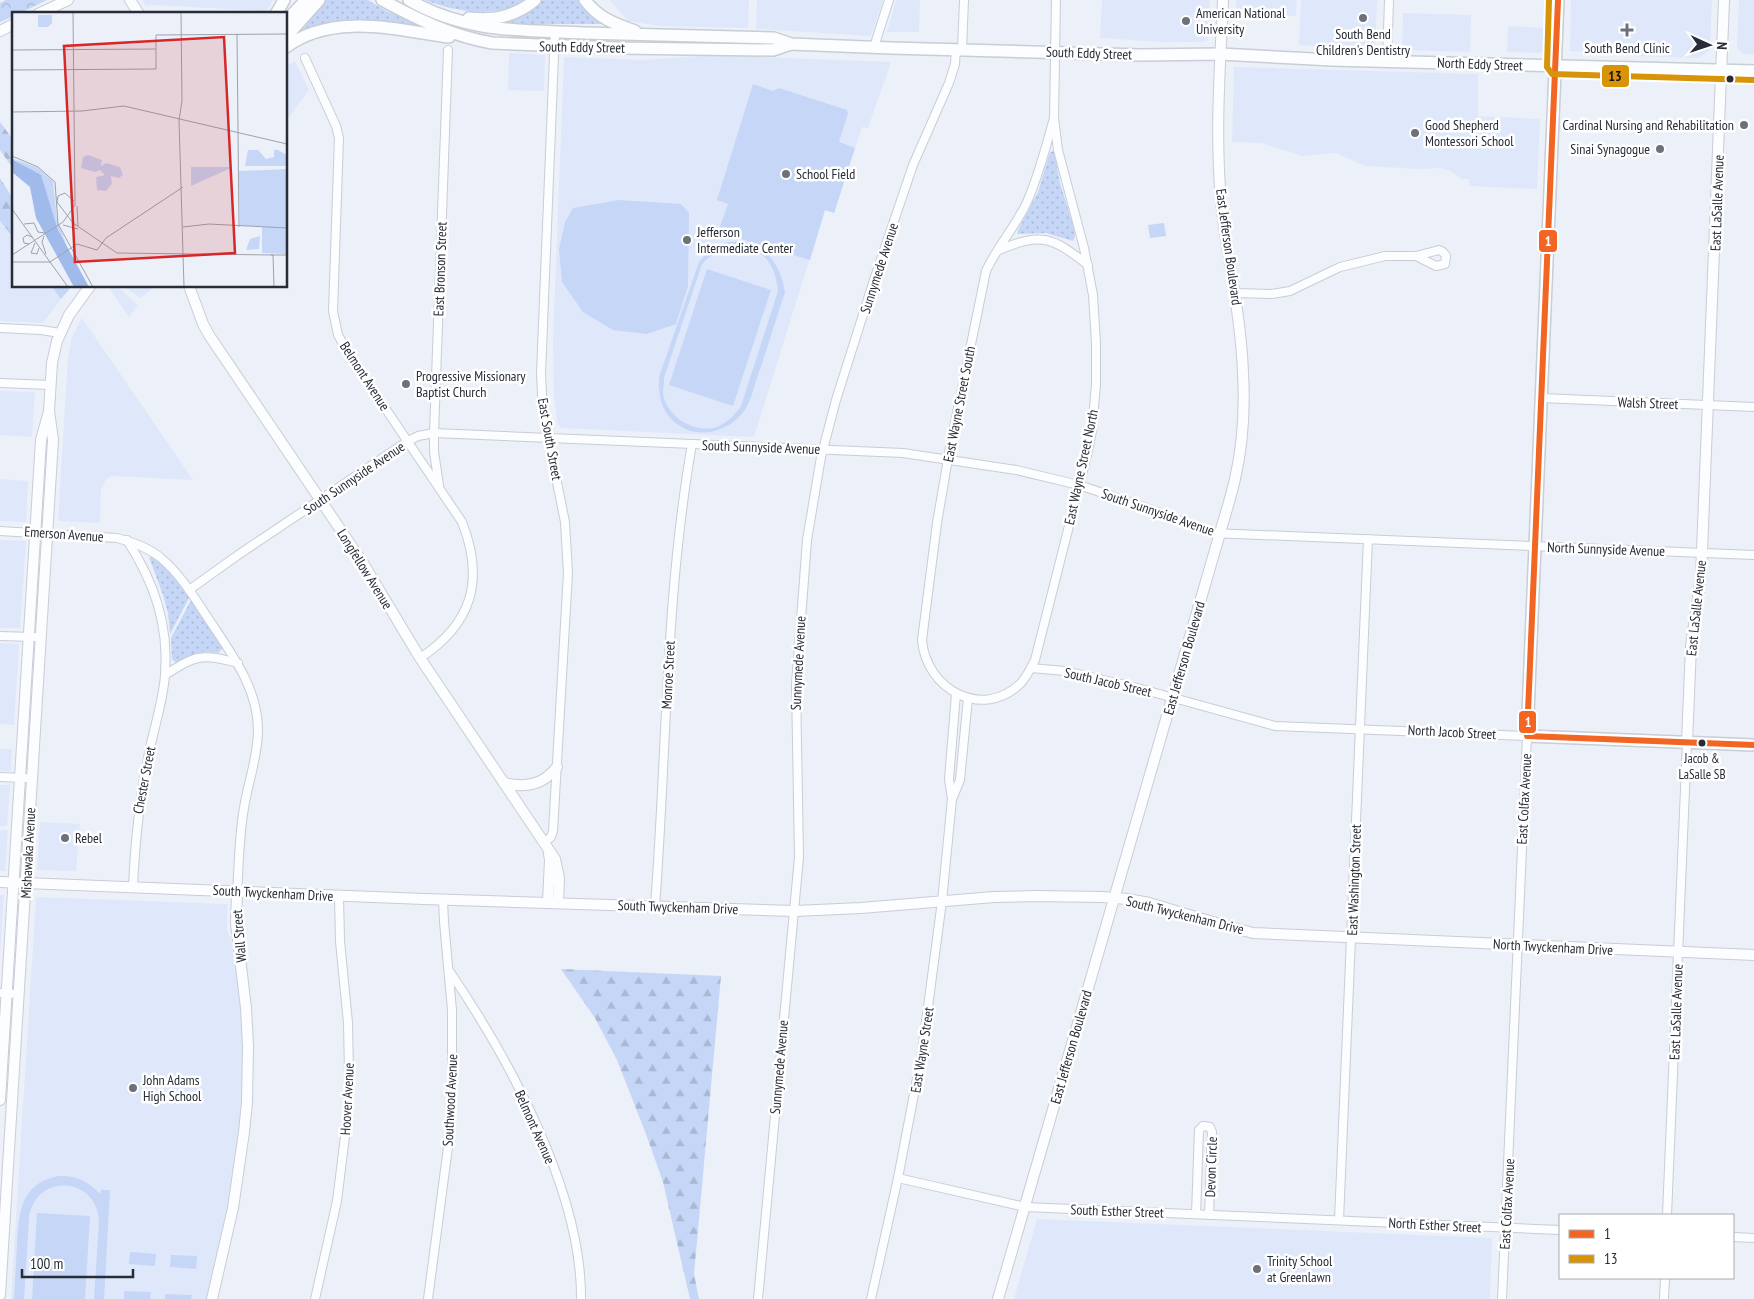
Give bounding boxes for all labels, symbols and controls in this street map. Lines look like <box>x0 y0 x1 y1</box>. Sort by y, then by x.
place label: American National University <box>1196 4 1286 38</box>
inset map <box>12 12 288 288</box>
marker: South Bend Children's Dentistry <box>1357 12 1369 24</box>
marker: American National University <box>1180 15 1192 27</box>
north arrow <box>1684 20 1734 70</box>
marker: South Bend Clinic <box>1620 23 1634 37</box>
place label: South Bend Children's Dentistry <box>1316 25 1411 59</box>
street label: South Eddy Street <box>539 37 625 57</box>
place label: South Bend Clinic <box>1584 39 1670 57</box>
text: N <box>1713 41 1731 50</box>
street label: South Eddy Street <box>1046 43 1132 64</box>
street label: North Eddy Street <box>1437 54 1523 74</box>
line badge: 13 <box>1601 64 1630 88</box>
text: 13 <box>1608 67 1622 85</box>
unlabelled marker <box>1725 74 1735 84</box>
place label: Good Shepherd Montessori School <box>1425 116 1514 150</box>
place label: Cardinal Nursing and Rehabilitation <box>1562 116 1734 134</box>
marker: Cardinal Nursing and Rehabilitation <box>1738 119 1750 131</box>
marker: Good Shepherd Montessori School <box>1409 127 1421 139</box>
place label: Sinai Synagogue <box>1570 140 1650 158</box>
marker: Sinai Synagogue <box>1654 143 1666 155</box>
street label: East LaSalle Avenue <box>1706 154 1728 251</box>
place label: School Field <box>796 165 855 183</box>
marker: School Field <box>780 168 792 180</box>
street label: East Jefferson Boulevard <box>1212 188 1246 306</box>
street label: Sunnymede Avenue <box>856 220 902 316</box>
street label: East Bronson Street <box>429 221 451 317</box>
place label: Jefferson Intermediate Center <box>696 223 793 257</box>
line badge: 1 <box>1538 229 1558 253</box>
text: 1 <box>1545 232 1551 250</box>
marker: Jefferson Intermediate Center <box>681 234 693 246</box>
street label: Belmont Avenue <box>336 338 394 414</box>
street label: East Wayne Street South <box>939 345 979 463</box>
place label: Progressive Missionary Baptist Church <box>416 367 526 401</box>
marker: Progressive Missionary Baptist Church <box>400 378 412 390</box>
street label: Walsh Street <box>1617 393 1679 413</box>
street label: East South Street <box>534 396 566 482</box>
street label: East Wayne Street North <box>1060 408 1102 526</box>
street label: South Sunnyside Avenue <box>702 436 821 458</box>
street label: South Sunnyside Avenue <box>300 437 408 519</box>
street label: South Sunnyside Avenue <box>1099 484 1217 540</box>
street label: Emerson Avenue <box>24 522 105 546</box>
street label: Longfellow Avenue <box>333 526 397 613</box>
street label: North Sunnyside Avenue <box>1547 538 1665 560</box>
street label: East LaSalle Avenue <box>1682 559 1710 657</box>
street label: East Jefferson Boulevard <box>1159 599 1209 717</box>
street label: Sunnymede Avenue <box>787 615 809 711</box>
street label: Monroe Street <box>657 640 679 710</box>
street label: South Jacob Street <box>1063 663 1153 701</box>
line badge: 1 <box>1518 710 1537 734</box>
text: 1 <box>1525 713 1531 731</box>
street label: North Jacob Street <box>1407 721 1497 743</box>
marker: Jacob & LaSalle SB <box>1697 738 1707 748</box>
street label: Chester Street <box>129 745 159 815</box>
place label: Jacob & LaSalle SB <box>1678 750 1726 783</box>
street label: East Colfax Avenue <box>1513 753 1535 845</box>
street label: Mishawaka Avenue <box>17 807 39 899</box>
street label: East Washington Street <box>1343 824 1365 936</box>
place label: Rebel <box>75 829 103 847</box>
marker: Rebel <box>59 832 71 844</box>
street label: South Twyckenham Drive <box>212 881 334 905</box>
street label: South Twyckenham Drive <box>1124 892 1246 938</box>
street label: South Twyckenham Drive <box>617 896 739 918</box>
street label: Wall Street <box>228 909 250 963</box>
street label: North Twyckenham Drive <box>1492 935 1614 959</box>
street label: East LaSalle Avenue <box>1665 963 1687 1060</box>
street label: East Jefferson Boulevard <box>1046 988 1096 1106</box>
street label: East Wayne Street <box>906 1006 938 1094</box>
street label: Sunnymede Avenue <box>766 1019 792 1115</box>
street label: Southwood Avenue <box>439 1053 461 1147</box>
street label: Hoover Avenue <box>336 1062 358 1136</box>
place label: John Adams High School <box>142 1071 202 1105</box>
marker: John Adams High School <box>127 1082 139 1094</box>
street label: Belmont Avenue <box>511 1087 559 1167</box>
street label: Devon Circle <box>1201 1136 1221 1198</box>
street label: East Colfax Avenue <box>1496 1158 1518 1250</box>
street label: South Esther Street <box>1070 1200 1164 1222</box>
street label: North Esther Street <box>1388 1214 1482 1236</box>
legend <box>1559 1214 1734 1279</box>
text: 1 <box>1604 1224 1611 1243</box>
scale bar <box>22 1246 134 1278</box>
text: 13 <box>1604 1249 1618 1268</box>
place label: Trinity School at Greenlawn <box>1267 1252 1333 1286</box>
text: 100 m <box>30 1254 63 1273</box>
marker: Trinity School at Greenlawn <box>1251 1263 1263 1275</box>

